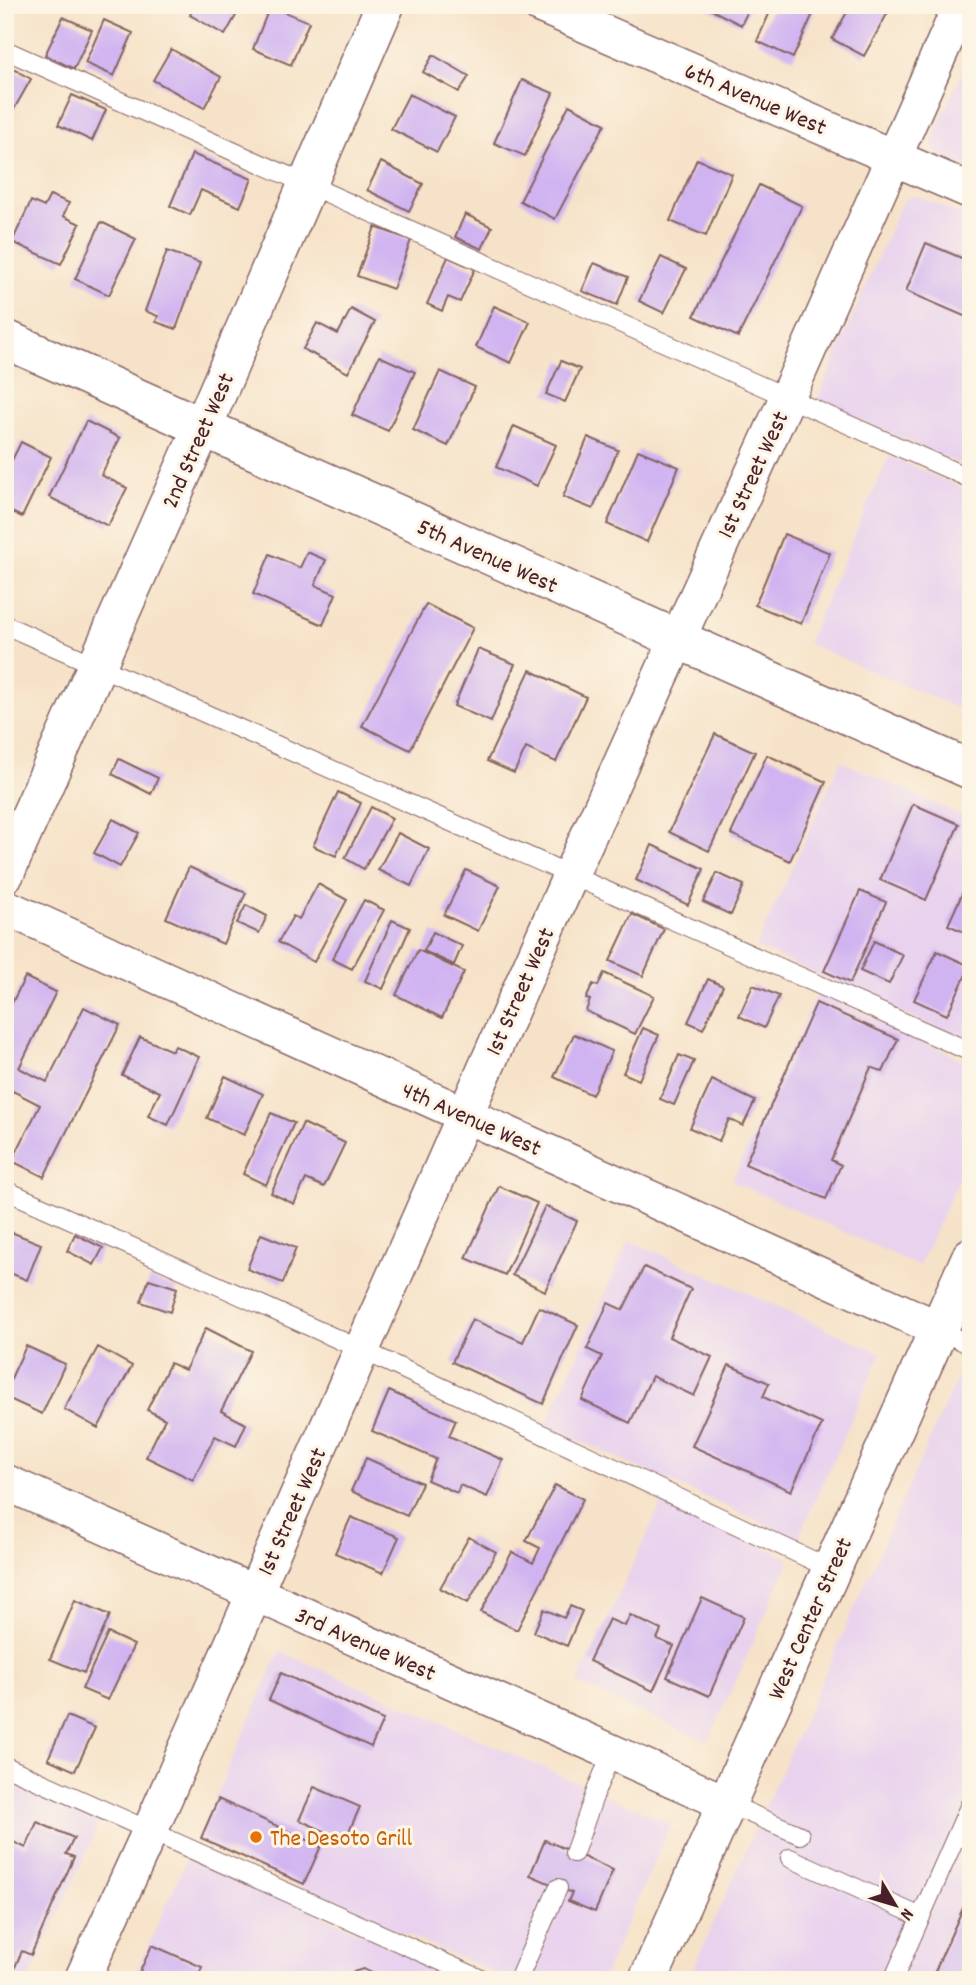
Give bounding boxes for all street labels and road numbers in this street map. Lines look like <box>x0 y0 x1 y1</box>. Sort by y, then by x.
street label: 6th Avenue West <box>678 56 831 146</box>
street label: 2nd Street West <box>155 368 245 515</box>
street label: 1st Street West <box>710 406 799 544</box>
street label: 5th Avenue West <box>411 512 563 604</box>
street label: 1st Street West <box>478 923 565 1062</box>
street label: 4th Avenue West <box>395 1075 546 1167</box>
street label: 1st Street West <box>250 1443 337 1582</box>
street label: West Center Street <box>761 1533 863 1706</box>
street label: 3rd Avenue West <box>289 1600 441 1692</box>

